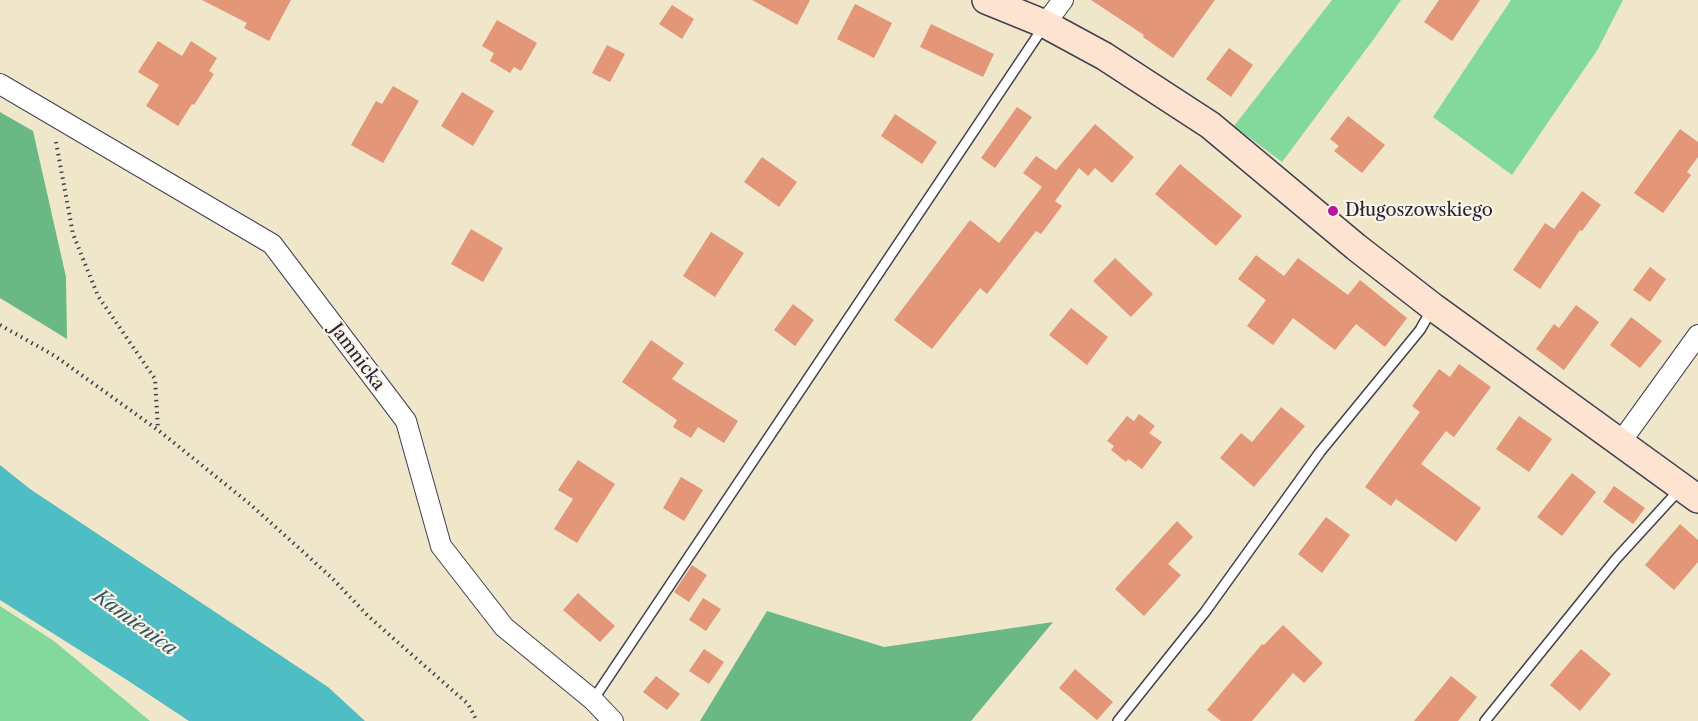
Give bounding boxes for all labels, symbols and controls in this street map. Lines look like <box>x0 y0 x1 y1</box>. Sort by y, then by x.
place label: Długoszowskiego <box>1345 200 1493 222</box>
marker: Długoszowskiego <box>1326 204 1340 218</box>
street label: Jamnicka <box>325 319 389 395</box>
water label: Kamienica <box>89 585 181 661</box>

